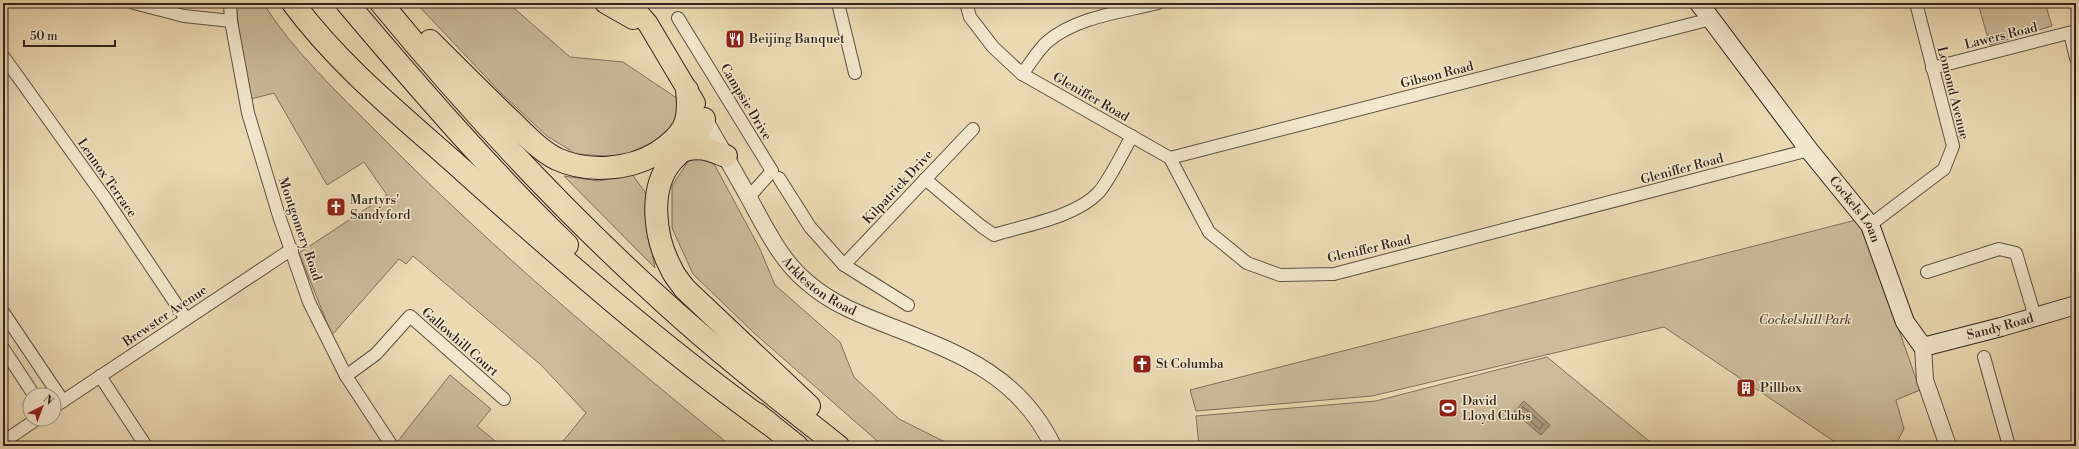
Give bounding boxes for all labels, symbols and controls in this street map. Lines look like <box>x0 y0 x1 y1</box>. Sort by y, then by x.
street label: Lawers Road <box>1963 19 2040 53</box>
scale bar <box>24 22 115 48</box>
restaurant icon: Beijing Banquet <box>724 28 746 50</box>
text: 50 m <box>30 29 58 44</box>
place label: Beijing Banquet <box>748 31 845 47</box>
street label: Lomond Avenue <box>1934 45 1972 142</box>
street label: Gibson Road <box>1399 58 1476 92</box>
street label: Campsie Drive <box>717 61 775 144</box>
street label: Gleniffer Road <box>1050 69 1132 126</box>
street label: Lennox Terrace <box>74 135 140 221</box>
street label: Kilpatrick Drive <box>860 146 937 227</box>
street label: Gleniffer Road <box>1639 150 1726 188</box>
street label: Cockels Loan <box>1826 173 1884 245</box>
street label: Montgomery Road <box>275 175 325 283</box>
place label: Martyrs' Sandyford <box>350 192 411 223</box>
church icon: Martyrs' Sandyford <box>325 196 347 218</box>
street label: Gleniffer Road <box>1326 231 1413 266</box>
street label: Arkleston Road <box>778 253 859 320</box>
street label: Brewster Avenue <box>119 282 211 351</box>
street label: Gallowhill Court <box>418 304 502 380</box>
street label: Sandy Road <box>1965 310 2036 343</box>
park label: Cockelshill Park <box>1759 312 1852 328</box>
church icon: St Columba <box>1131 353 1153 375</box>
place label: St Columba <box>1156 356 1224 372</box>
building icon: Pillbox <box>1735 377 1757 399</box>
place label: Pillbox <box>1760 380 1802 396</box>
north arrow <box>22 387 62 427</box>
text: N <box>40 392 56 409</box>
place label: David Lloyd Clubs <box>1462 393 1531 424</box>
sports icon: David Lloyd Clubs <box>1437 397 1459 419</box>

